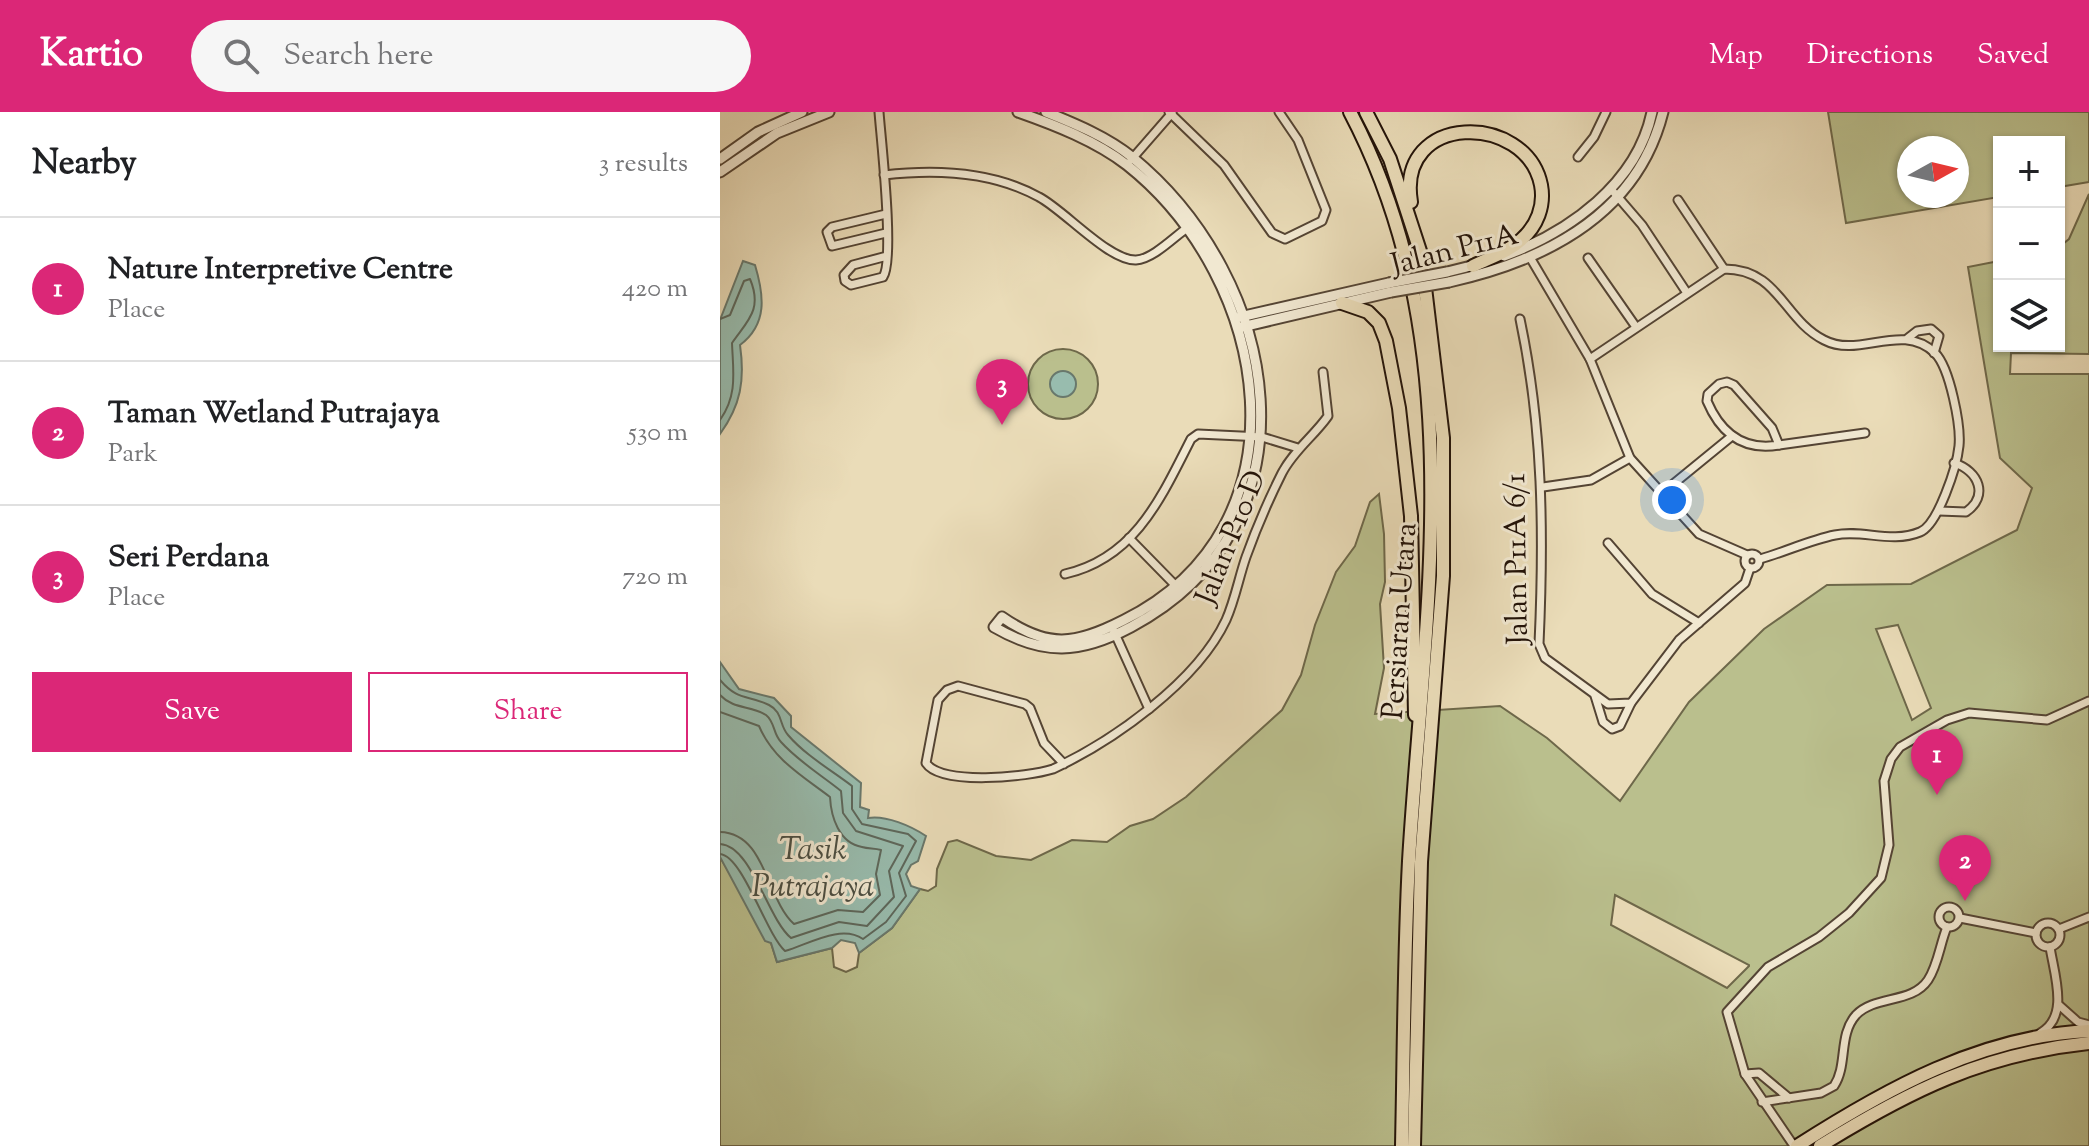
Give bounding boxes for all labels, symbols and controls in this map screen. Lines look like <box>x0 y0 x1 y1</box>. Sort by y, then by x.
search box <box>191 20 751 92</box>
text: Kartio <box>40 29 143 83</box>
icon: search <box>219 34 263 78</box>
text: Search here <box>283 35 434 78</box>
text: Map <box>1709 36 1763 76</box>
text: Directions <box>1807 36 1933 76</box>
text: Saved <box>1977 36 2049 76</box>
north arrow <box>1897 136 1969 208</box>
map controls <box>1993 136 2065 352</box>
button: + <box>1993 136 2065 208</box>
text: Nearby <box>32 140 137 189</box>
text: 3 results <box>599 146 688 183</box>
button: − <box>1993 208 2065 280</box>
street label: Jalan P11A <box>1385 214 1523 288</box>
text: Nature Interpretive Centre <box>108 249 453 292</box>
text: 1 <box>54 271 62 308</box>
text: 420 m <box>622 271 688 308</box>
button: layers <box>1993 280 2065 352</box>
text: Place <box>108 292 165 329</box>
pin: 3 <box>976 359 1028 425</box>
text: Taman Wetland Putrajaya <box>108 393 440 436</box>
text: 2 <box>52 415 64 452</box>
text: 530 m <box>628 415 688 452</box>
text: Park <box>108 436 158 473</box>
street label: Jalan P10 D <box>1185 464 1278 613</box>
street label: Jalan P11A 6/1 <box>1495 473 1541 647</box>
your location <box>1652 480 1692 520</box>
street label: Persiaran Utara <box>1373 521 1429 721</box>
text: Seri Perdana <box>108 537 269 580</box>
text: 3 <box>53 559 63 596</box>
text: 720 m <box>622 559 688 596</box>
text: Place <box>108 580 165 617</box>
button: Save <box>32 672 352 752</box>
button: Share <box>368 672 688 752</box>
pin: 1 <box>1911 729 1963 795</box>
water label: Tasik Putrajaya <box>752 828 874 911</box>
pin: 2 <box>1939 835 1991 901</box>

